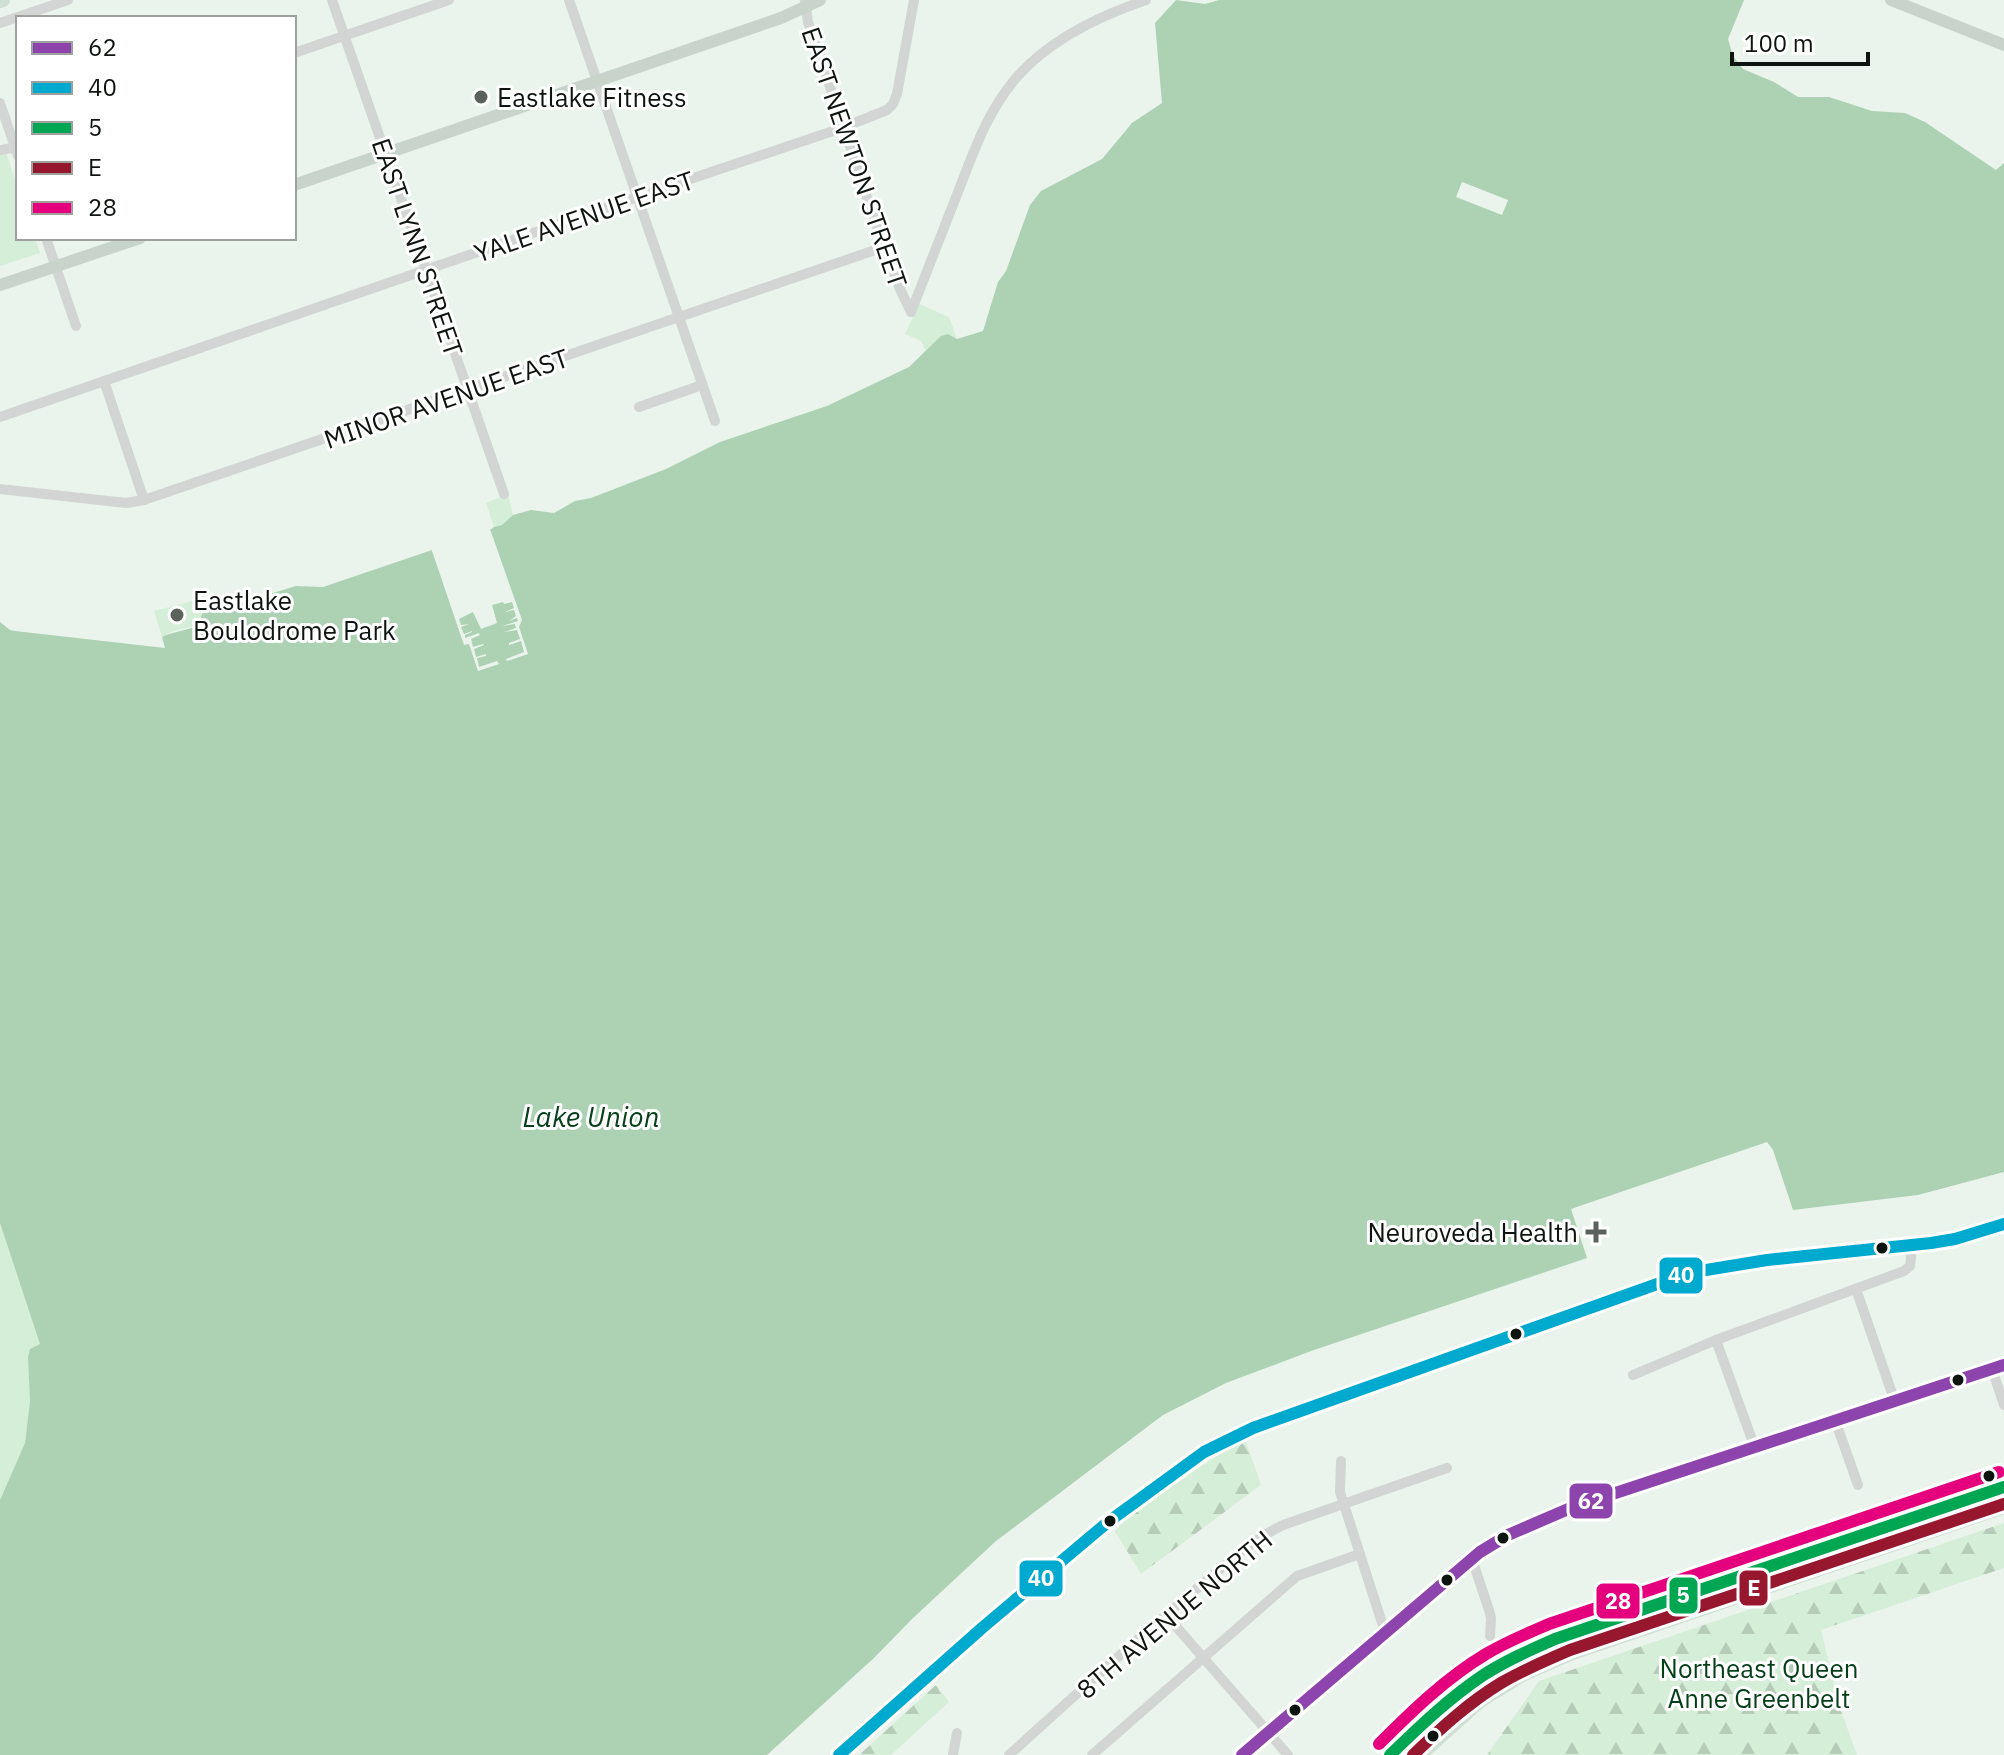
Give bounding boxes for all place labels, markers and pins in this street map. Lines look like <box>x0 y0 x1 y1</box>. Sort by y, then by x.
place label: Eastlake Fitness <box>497 80 687 114</box>
marker: Eastlake Fitness <box>472 88 490 106</box>
place label: Eastlake Boulodrome Park <box>193 583 396 647</box>
marker: Eastlake Boulodrome Park <box>168 606 186 624</box>
place label: Neuroveda Health <box>1367 1215 1578 1249</box>
marker: Neuroveda Health <box>1585 1221 1607 1243</box>
unlabelled marker <box>1874 1240 1890 1256</box>
unlabelled marker <box>1508 1326 1524 1342</box>
unlabelled marker <box>1950 1372 1966 1388</box>
unlabelled marker <box>1981 1468 1997 1484</box>
unlabelled marker <box>1102 1513 1118 1529</box>
unlabelled marker <box>1495 1530 1511 1546</box>
unlabelled marker <box>1439 1572 1455 1588</box>
unlabelled marker <box>1287 1702 1303 1718</box>
unlabelled marker <box>1425 1728 1441 1744</box>

